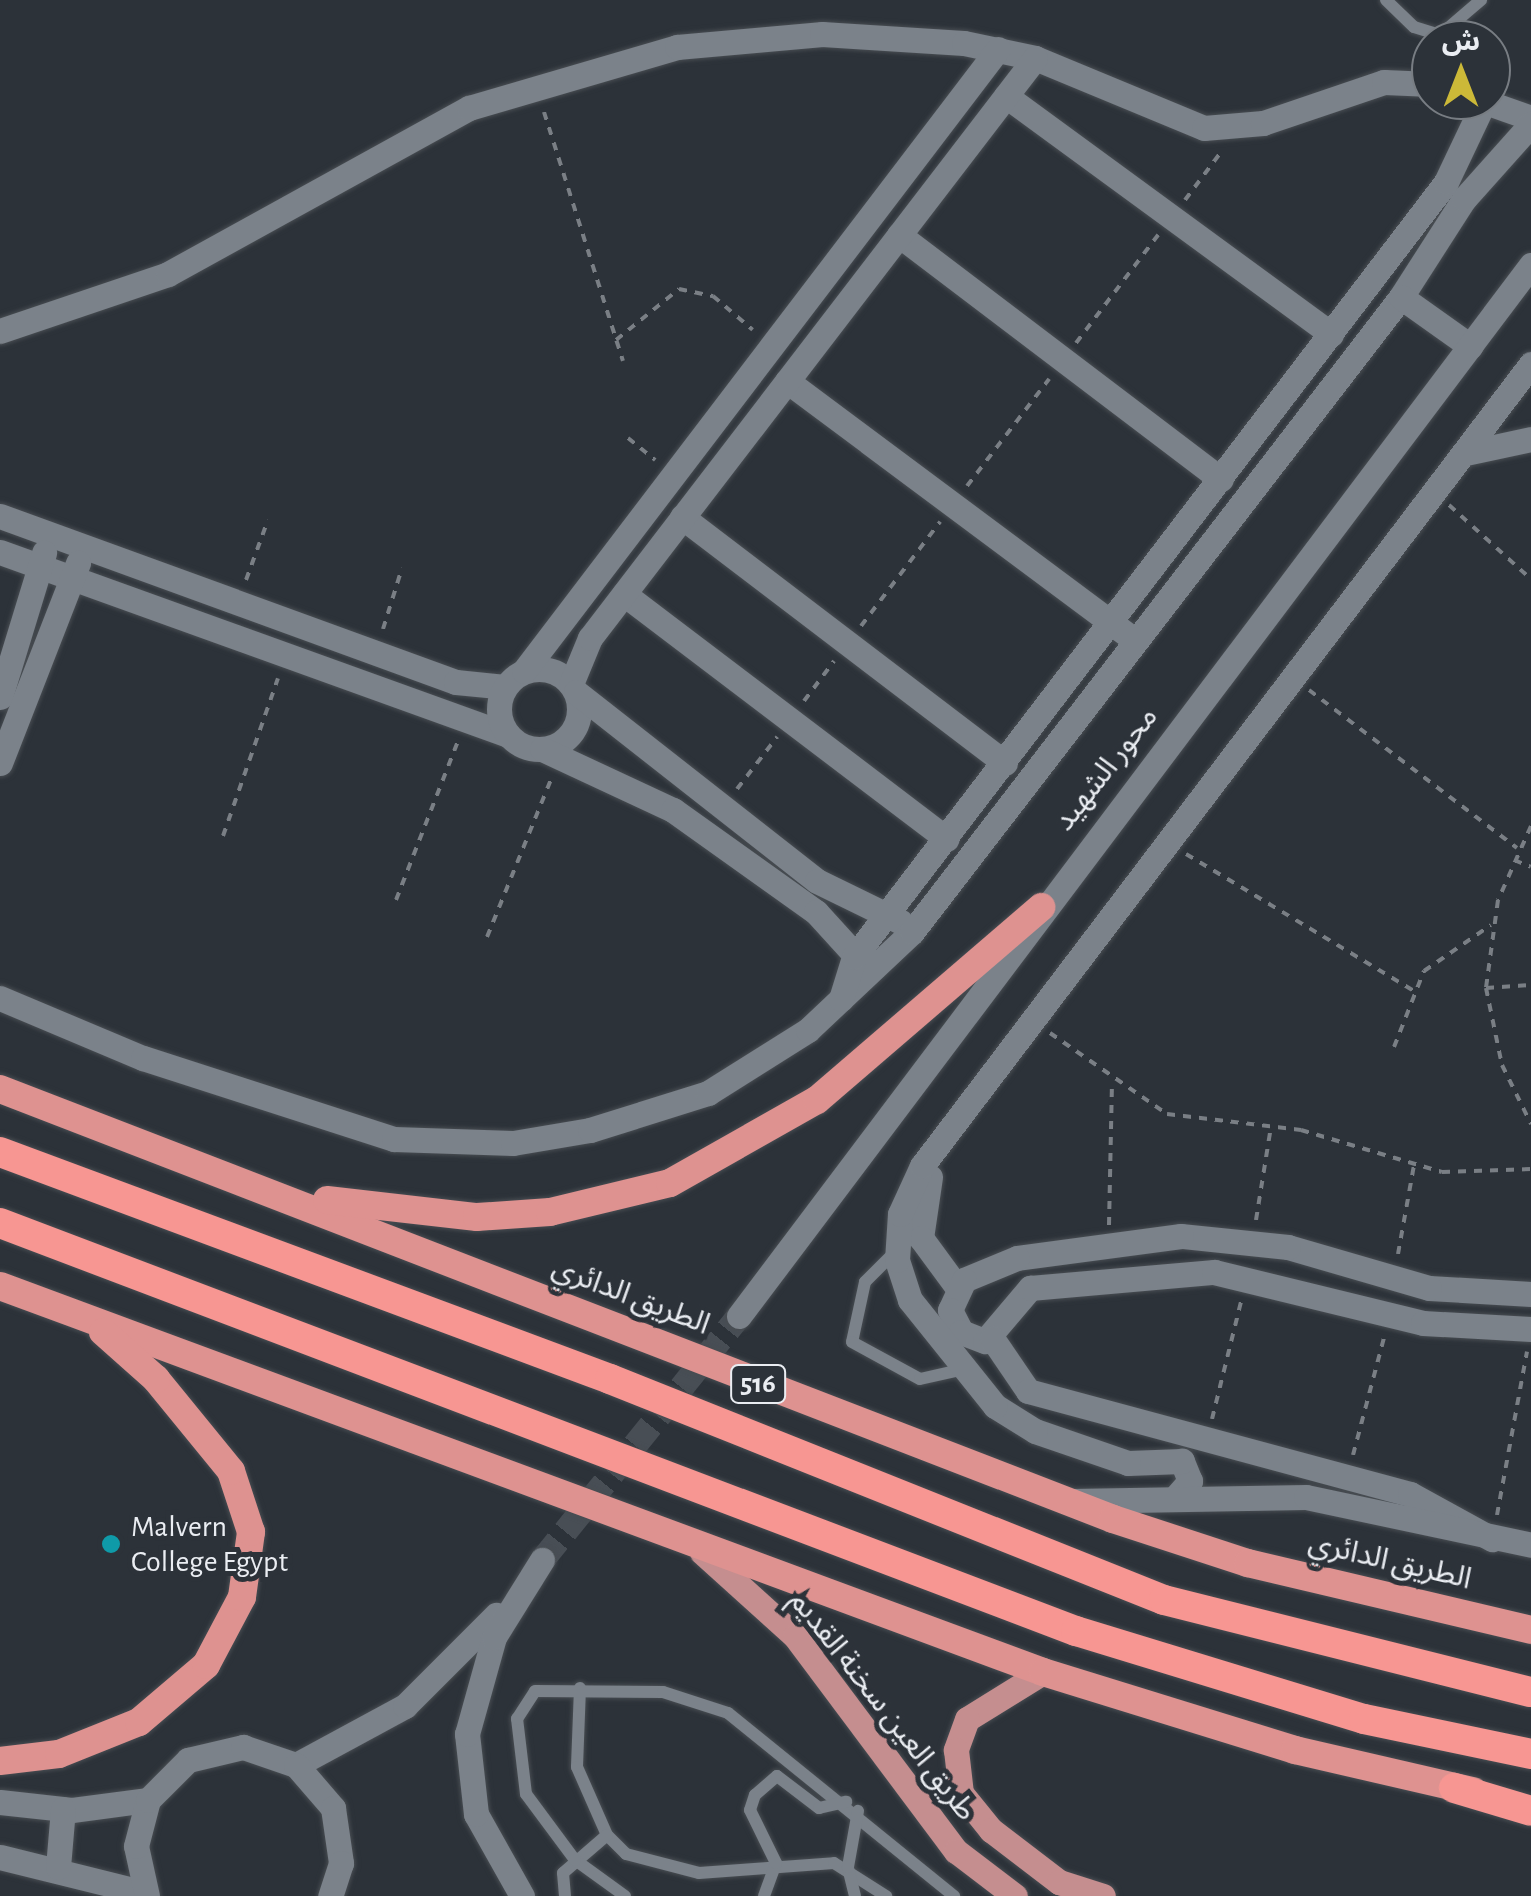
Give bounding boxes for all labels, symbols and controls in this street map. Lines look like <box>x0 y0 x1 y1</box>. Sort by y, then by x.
north arrow <box>1411 20 1511 120</box>
text: ش <box>1442 28 1480 56</box>
street label: محور الشهيد <box>1046 700 1166 838</box>
street label: الطريق الدائري <box>547 1249 715 1343</box>
road number: 516 <box>728 1361 788 1407</box>
place label: Malvern College Egypt <box>131 1509 288 1580</box>
street label: الطريق الدائري <box>1305 1525 1475 1597</box>
marker: Malvern College Egypt <box>100 1533 122 1555</box>
street label: طريق العين سخنة القديم <box>782 1584 984 1828</box>

